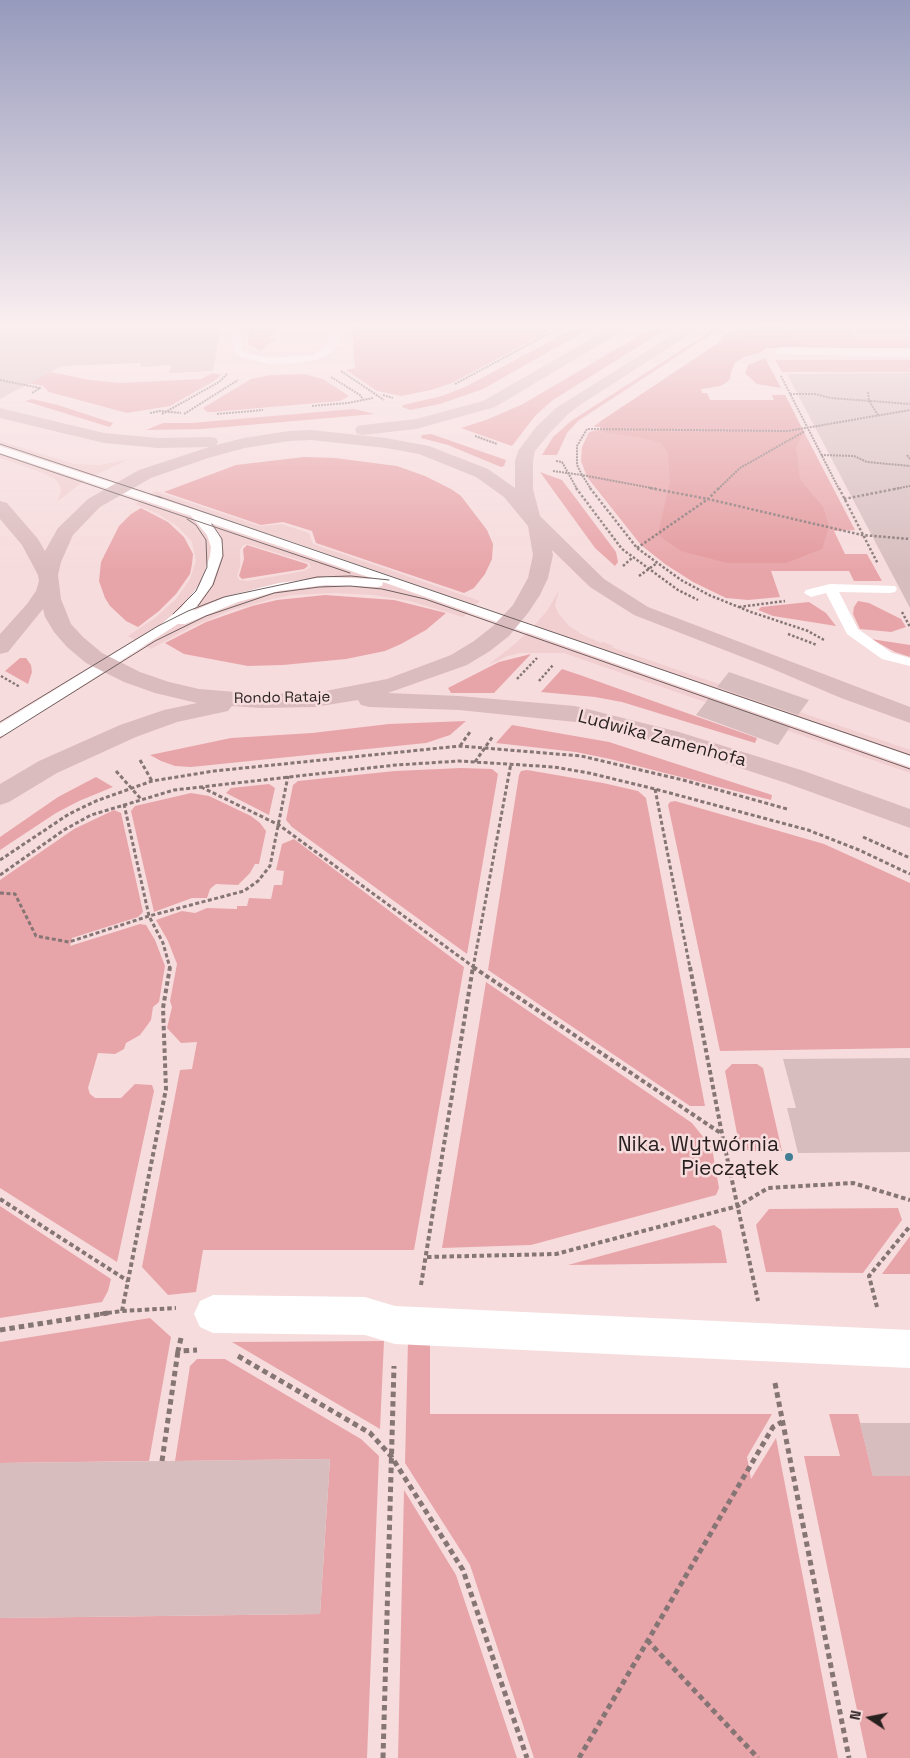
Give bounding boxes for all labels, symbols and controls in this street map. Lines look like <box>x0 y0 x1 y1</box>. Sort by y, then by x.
street label: Rondo Rataje <box>234 688 330 708</box>
street label: Ludwika Zamenhofa <box>575 706 749 772</box>
place label: Nika. Wytwórnia Pieczątek <box>618 1132 779 1182</box>
marker: Nika. Wytwórnia Pieczątek <box>783 1151 795 1163</box>
north arrow <box>845 1693 895 1743</box>
text: N <box>846 1709 865 1721</box>

